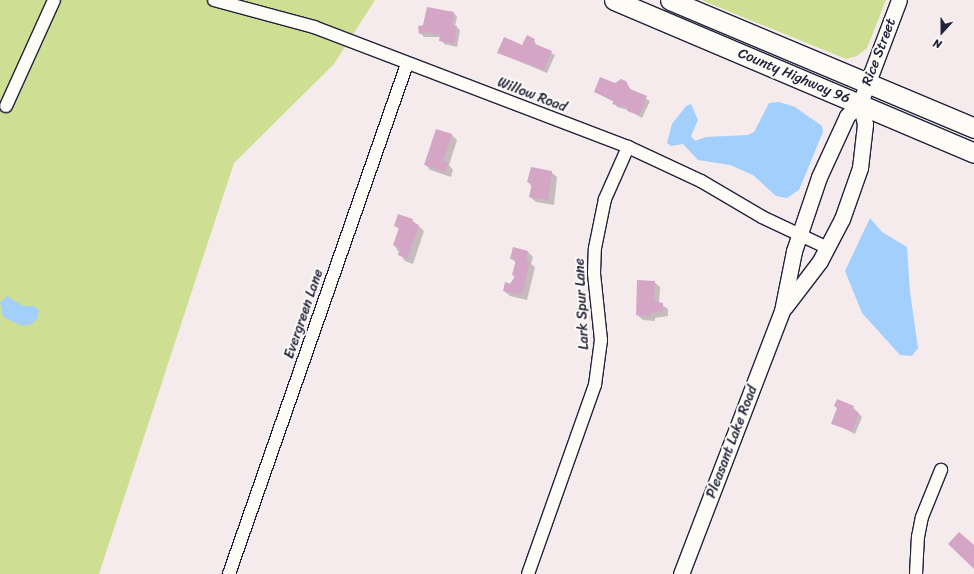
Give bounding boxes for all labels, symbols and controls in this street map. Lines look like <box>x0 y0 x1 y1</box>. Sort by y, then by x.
north arrow <box>922 12 962 52</box>
street label: Rice Street <box>858 16 900 88</box>
text: N <box>931 33 944 54</box>
street label: County Highway 96 <box>735 45 853 107</box>
street label: Willow Road <box>495 74 569 116</box>
street label: Lark Spur Lane <box>571 258 593 350</box>
street label: Evergreen Lane <box>281 267 327 361</box>
street label: Pleasant Lake Road <box>703 383 761 501</box>

